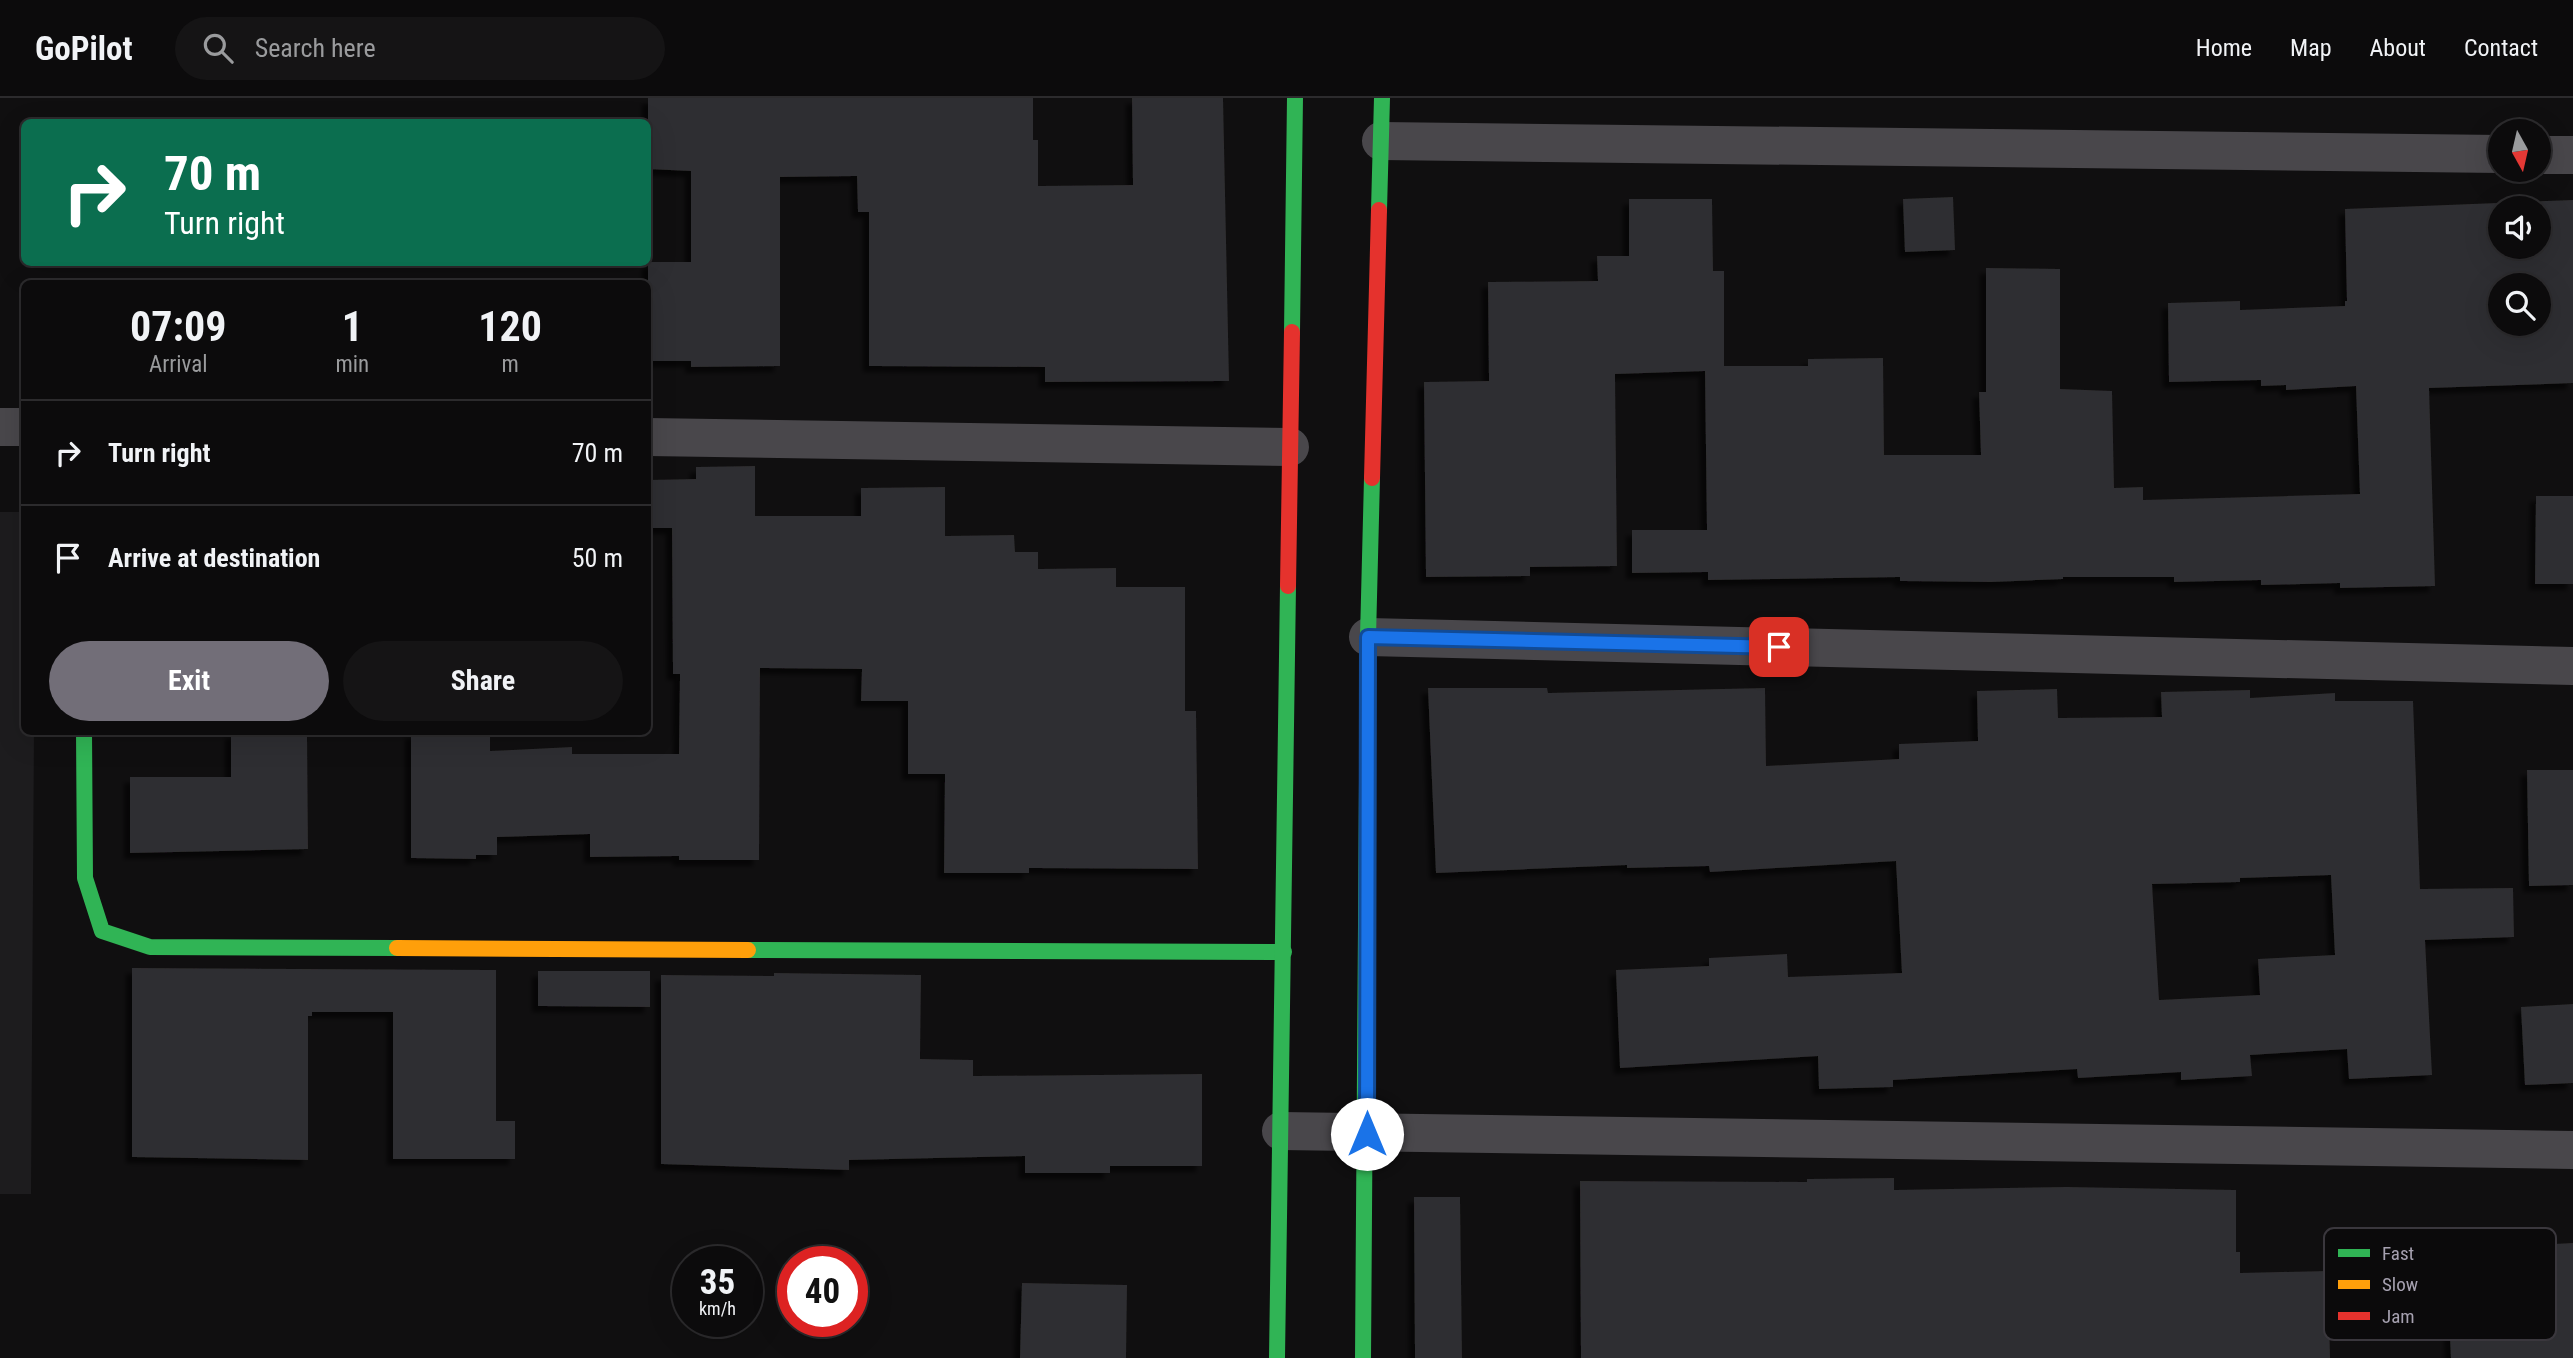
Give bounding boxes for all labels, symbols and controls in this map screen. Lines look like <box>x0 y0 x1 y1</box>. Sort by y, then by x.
search box <box>175 17 665 80</box>
text: GoPilot <box>35 29 133 68</box>
icon: search <box>199 29 237 67</box>
text: Search here <box>255 33 376 63</box>
text: Home <box>2196 34 2252 62</box>
text: Map <box>2290 34 2332 62</box>
text: About <box>2370 34 2426 62</box>
text: Contact <box>2464 34 2538 62</box>
north arrow <box>2488 119 2552 182</box>
map controls <box>2488 119 2551 336</box>
text: 70 m <box>164 145 261 202</box>
icon: right <box>49 147 140 238</box>
button: sound <box>2488 196 2551 259</box>
text: Turn right <box>164 204 285 242</box>
button: search <box>2488 273 2551 336</box>
text: 07:09 <box>130 302 226 351</box>
text: 1 <box>342 302 363 351</box>
text: 120 <box>478 302 542 351</box>
text: Arrival <box>149 351 207 378</box>
text: min <box>335 351 369 378</box>
text: m <box>501 351 519 378</box>
icon: right <box>49 434 87 472</box>
text: Turn right <box>108 438 210 468</box>
text: 70 m <box>572 438 623 468</box>
icon: arrive <box>49 539 87 577</box>
text: Arrive at destination <box>108 543 320 573</box>
text: 50 m <box>572 543 623 573</box>
pin <box>1749 617 1809 677</box>
icon: arrive <box>1760 628 1798 666</box>
button: Exit <box>49 641 329 721</box>
button: Share <box>343 641 623 721</box>
position arrow <box>1330 1097 1404 1171</box>
legend <box>2324 1228 2556 1340</box>
text: Fast <box>2382 1242 2414 1265</box>
speed limit sign: 40 <box>777 1246 868 1337</box>
text: 35 <box>700 1262 735 1303</box>
text: Slow <box>2382 1273 2418 1296</box>
text: km/h <box>699 1298 736 1319</box>
text: Jam <box>2382 1305 2415 1328</box>

